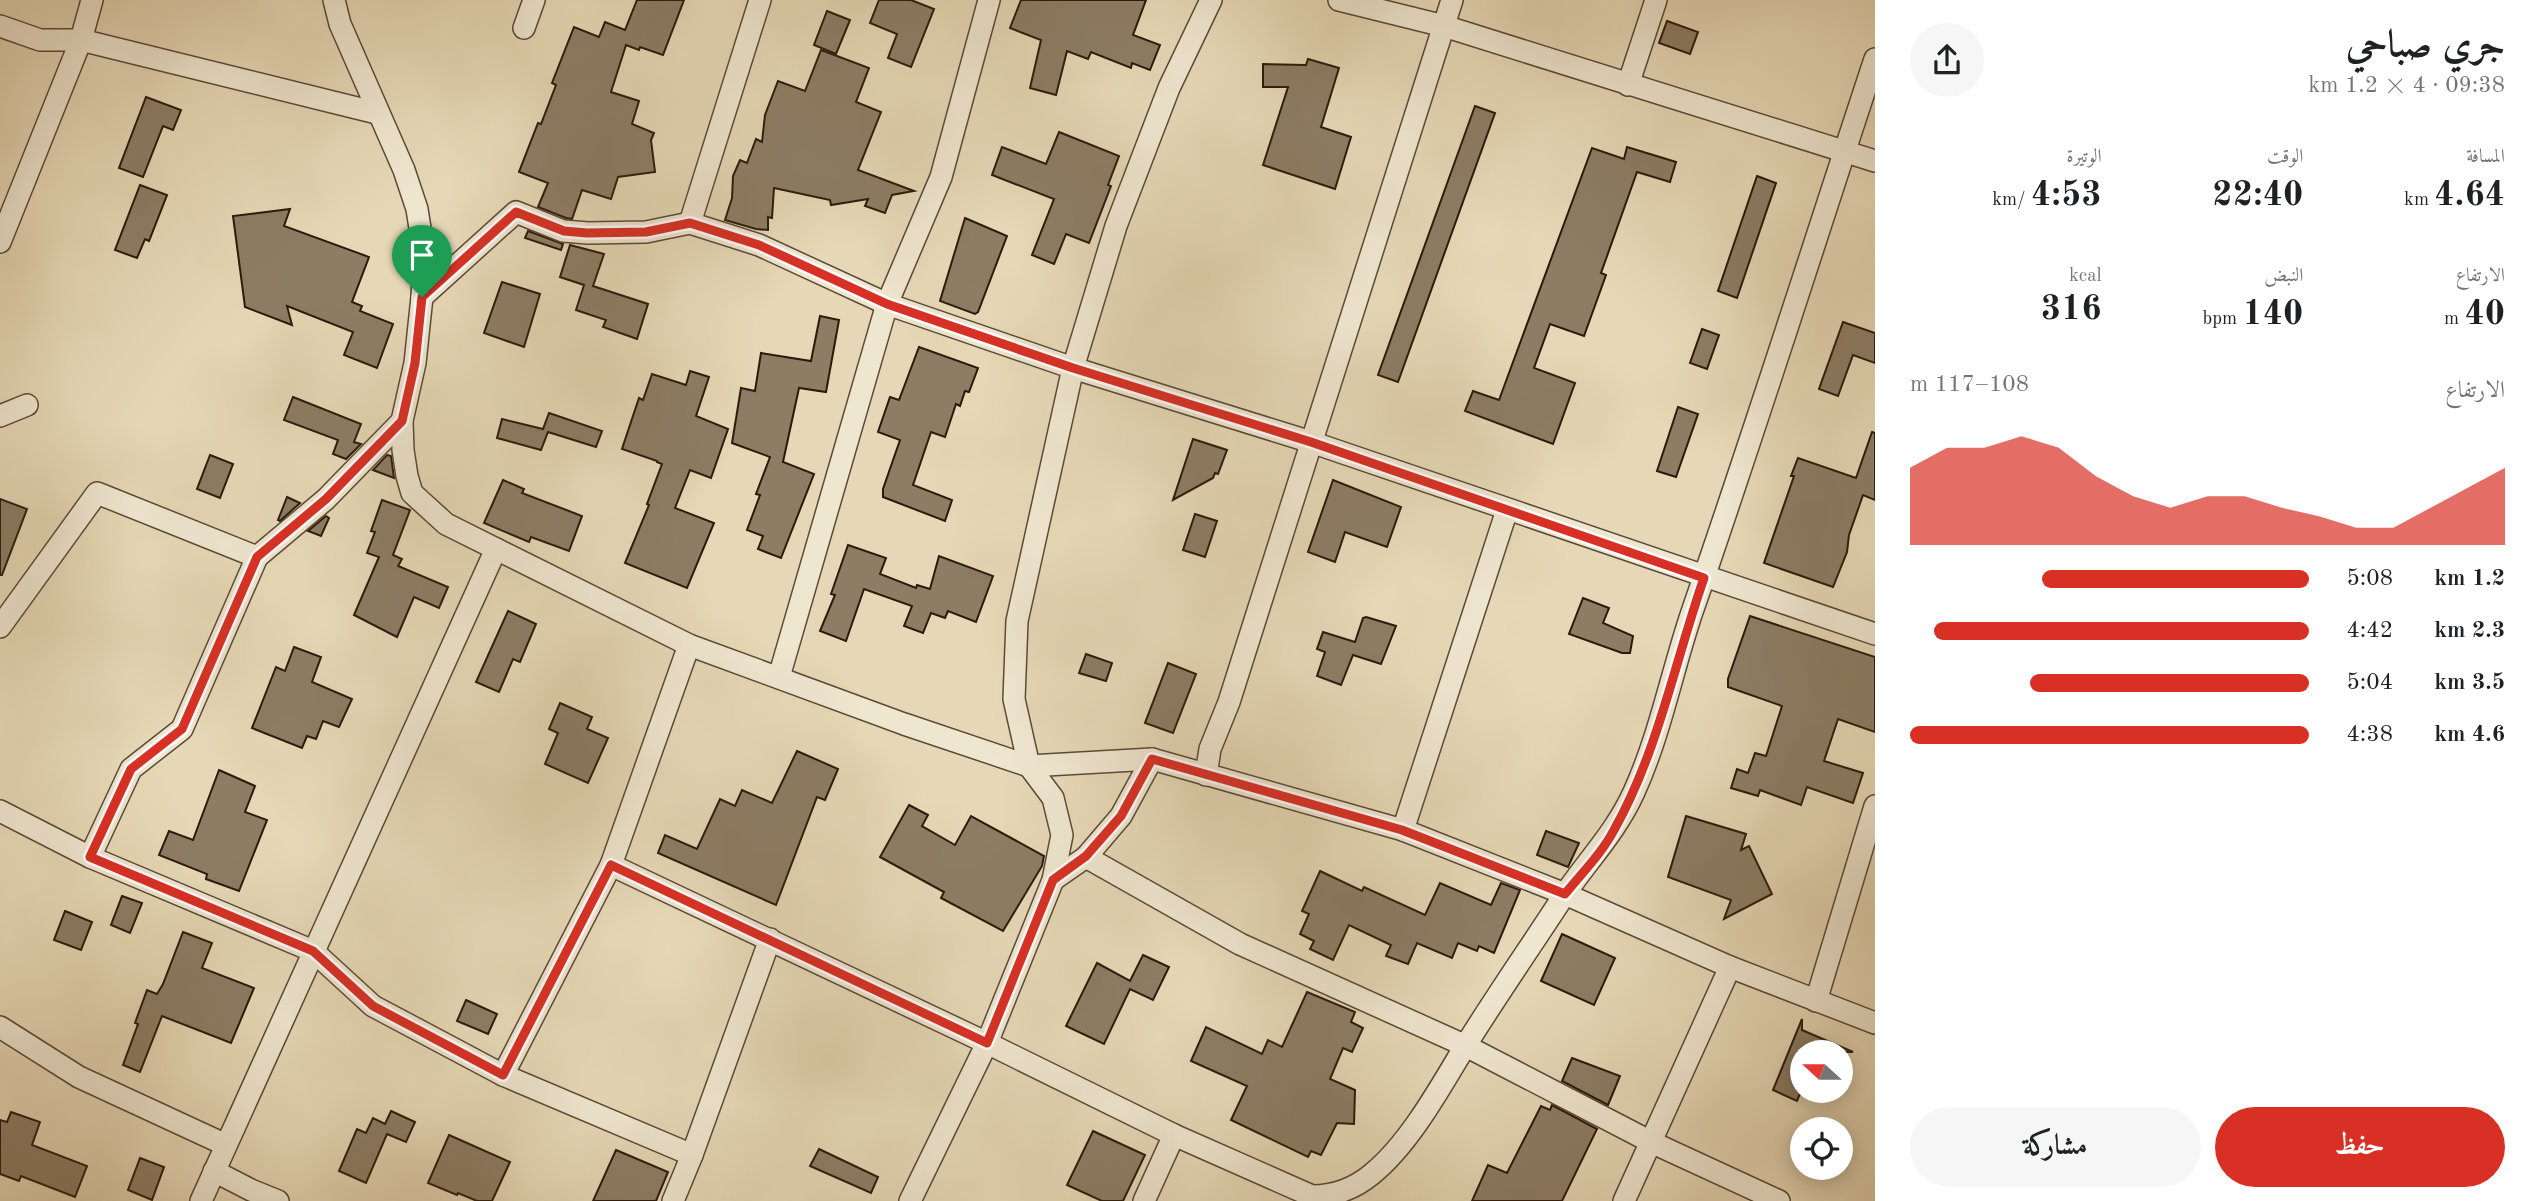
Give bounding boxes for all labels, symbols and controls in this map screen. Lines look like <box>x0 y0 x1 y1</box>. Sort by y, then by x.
button: share <box>1910 23 1984 97</box>
text: جري صباحي <box>2346 27 2505 65</box>
text: 09:38 · 4 × 1.2 km <box>2308 74 2505 97</box>
text: الوتيرة <box>2067 148 2102 167</box>
text: الوقت <box>2267 148 2303 167</box>
text: المسافة <box>2466 148 2505 167</box>
text: 4:53 <box>2031 178 2102 213</box>
text: 22:40 <box>2212 178 2303 213</box>
text: 4.64 <box>2434 178 2505 213</box>
text: /km <box>1992 191 2031 210</box>
text: km <box>2404 191 2434 210</box>
pin <box>392 225 452 297</box>
icon: arrive <box>403 236 441 274</box>
text: kcal <box>2069 267 2102 286</box>
text: النبض <box>2264 267 2303 286</box>
text: الارتفاع <box>2456 267 2505 286</box>
text: 316 <box>2041 292 2102 327</box>
text: 140 <box>2242 297 2303 332</box>
text: 40 <box>2464 297 2505 332</box>
text: bpm <box>2202 310 2242 329</box>
text: m <box>2444 310 2464 329</box>
text: 108–117 m <box>1910 373 2029 396</box>
text: الارتفاع <box>2445 379 2505 402</box>
text: 5:08 <box>2347 567 2393 590</box>
text: 1.2 km <box>2434 567 2505 590</box>
text: 4:42 <box>2347 619 2393 642</box>
text: 2.3 km <box>2434 619 2505 642</box>
text: 5:04 <box>2347 671 2393 694</box>
text: 3.5 km <box>2434 671 2505 694</box>
text: 4:38 <box>2347 723 2393 746</box>
text: 4.6 km <box>2434 723 2505 746</box>
north arrow <box>1790 1040 1853 1102</box>
map controls <box>1790 1040 1853 1180</box>
button: مشاركة <box>1910 1107 2201 1187</box>
button: حفظ <box>2215 1107 2505 1187</box>
button: locate <box>1790 1117 1853 1180</box>

